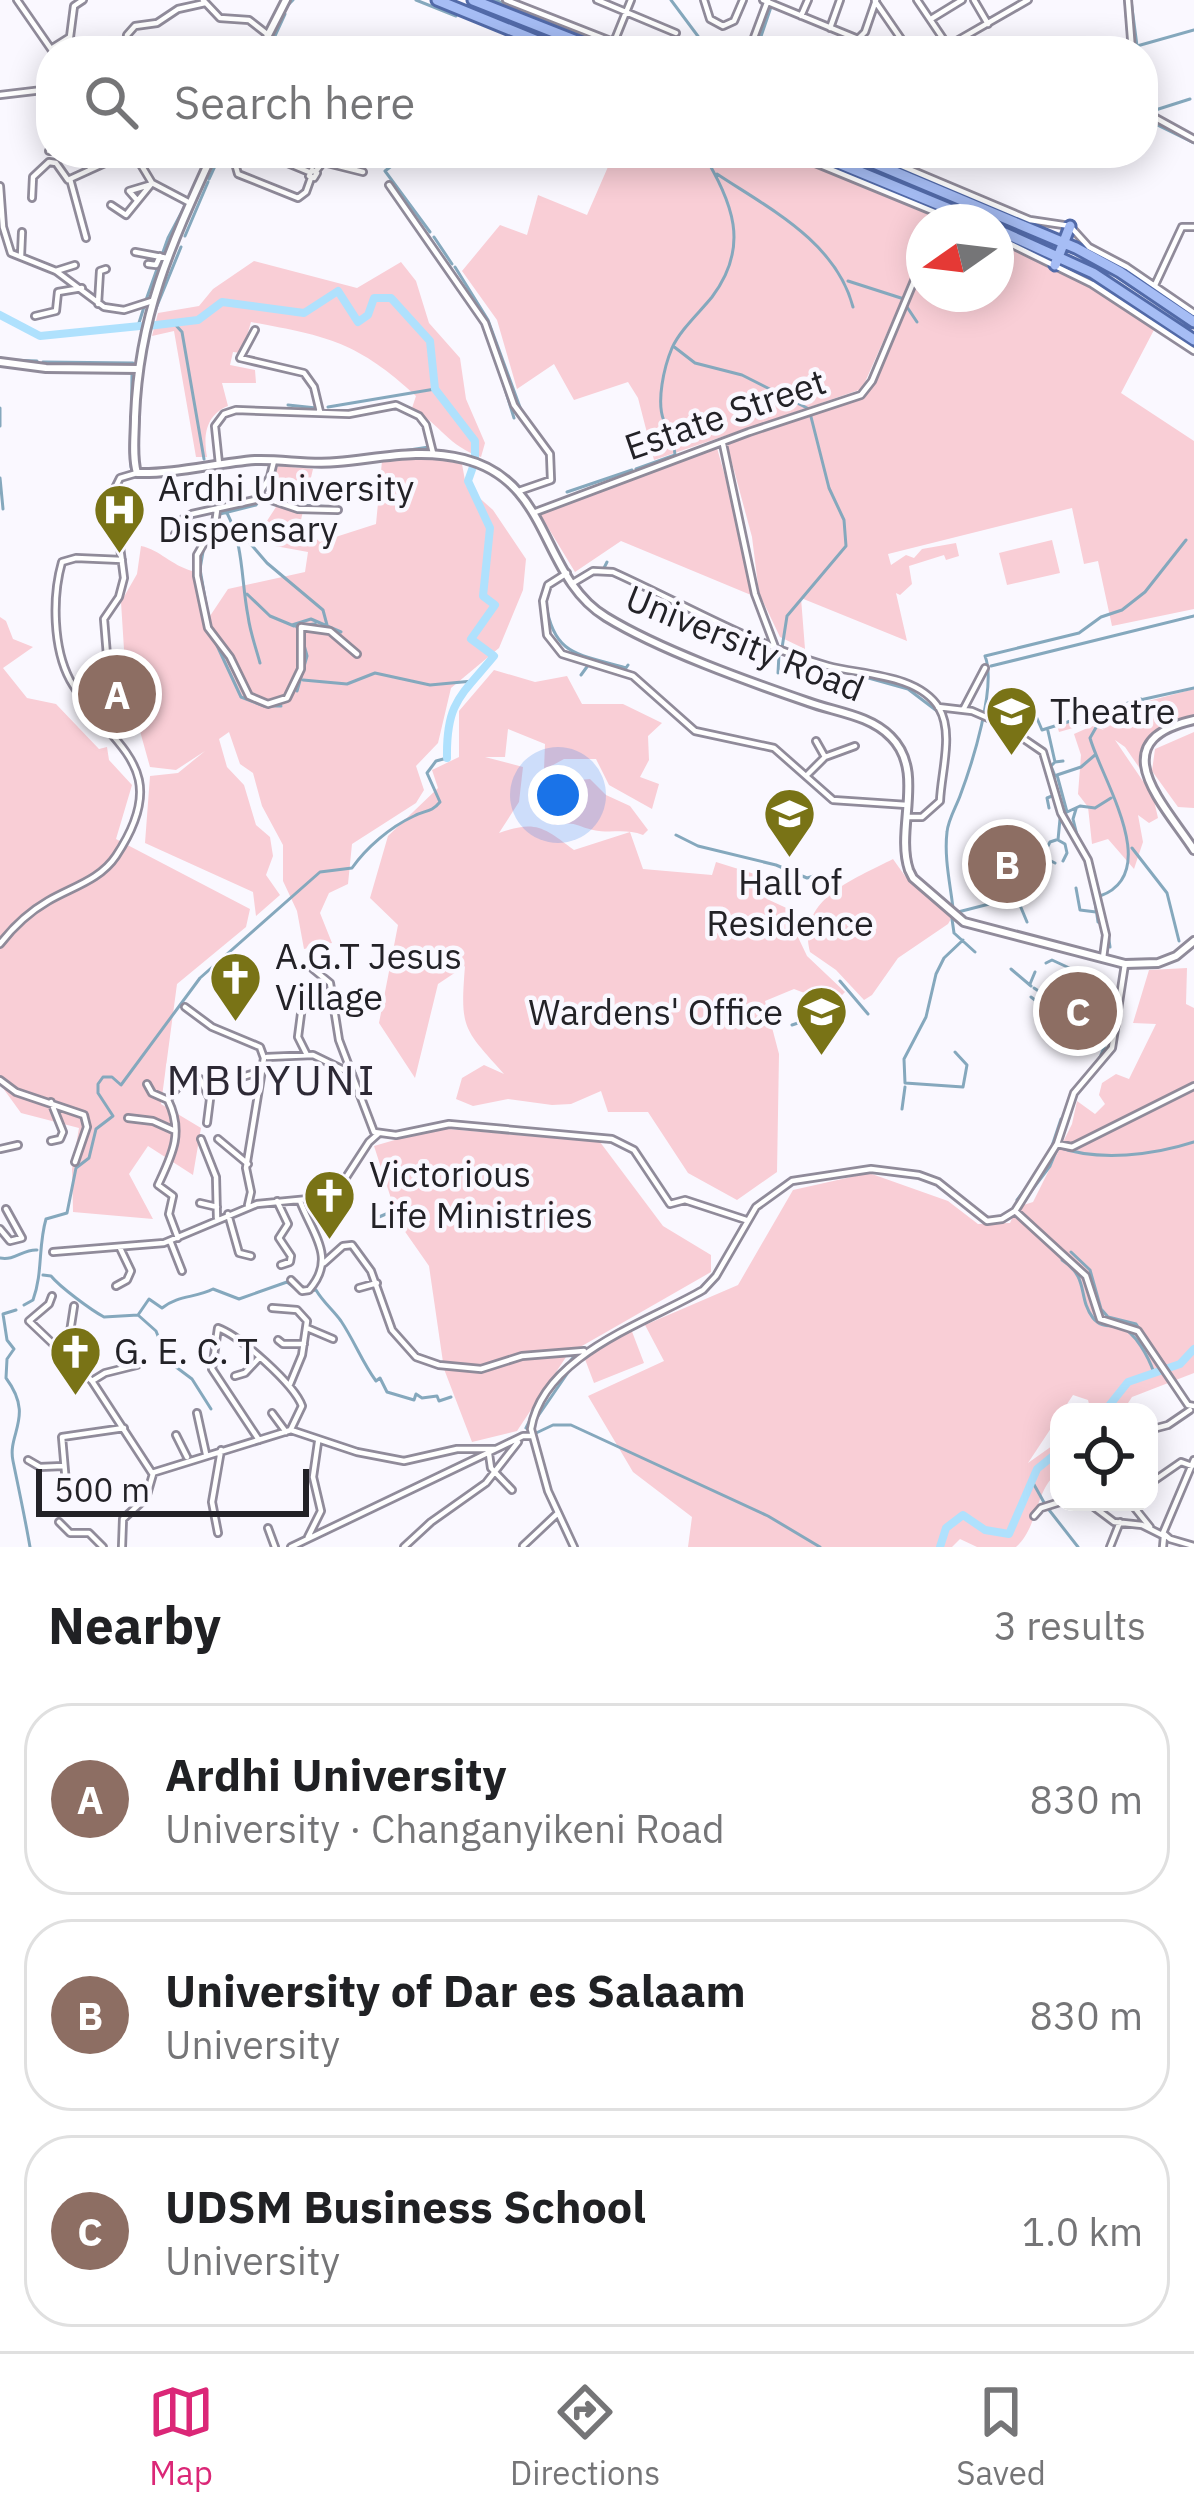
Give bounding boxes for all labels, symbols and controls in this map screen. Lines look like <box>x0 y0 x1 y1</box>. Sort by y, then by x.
search box <box>36 36 1158 168</box>
icon: search <box>78 69 144 135</box>
text: Search here <box>174 73 415 131</box>
north arrow <box>906 204 1014 312</box>
street label: Estate Street <box>618 357 832 470</box>
place label: Ardhi University Dispensary <box>158 464 414 552</box>
hospital icon: Ardhi University Dispensary <box>91 481 147 555</box>
street label: University Road <box>619 573 871 712</box>
pin: A <box>78 649 156 739</box>
school or university icon: Theatre <box>983 683 1039 757</box>
place label: Theatre <box>1050 687 1175 734</box>
your location <box>528 765 588 825</box>
school or university icon: Hall of Residence <box>762 786 818 860</box>
pin: B <box>968 819 1046 909</box>
place label: Hall of Residence <box>706 858 874 946</box>
place label: A.G.T Jesus Village <box>275 932 462 1020</box>
church icon: A.G.T Jesus Village <box>208 949 264 1023</box>
pin: C <box>1039 966 1117 1056</box>
school or university icon: Wardens' Office <box>794 984 850 1058</box>
place label: Wardens' Office <box>528 988 783 1035</box>
district label: MBUYUNI <box>167 1052 377 1107</box>
place label: Victorious Life Ministries <box>369 1150 593 1238</box>
church icon: Victorious Life Ministries <box>302 1167 358 1241</box>
church icon: G. E. C. T <box>47 1323 103 1397</box>
place label: G. E. C. T <box>114 1327 258 1374</box>
map controls <box>1050 1403 1158 1511</box>
button: locate <box>1050 1403 1158 1511</box>
scale bar <box>36 1463 309 1516</box>
text: 500 m <box>54 1468 150 1511</box>
text: Nearby <box>48 1592 221 1658</box>
text: 3 results <box>994 1600 1146 1651</box>
text: Ardhi University <box>165 1745 507 1803</box>
text: A <box>77 1774 103 1825</box>
text: 830 m <box>1030 1774 1143 1825</box>
text: University · Changanyikeni Road <box>165 1803 725 1854</box>
text: University of Dar es Salaam <box>165 1961 746 2019</box>
text: B <box>77 1990 103 2041</box>
text: 830 m <box>1030 1990 1143 2041</box>
text: University <box>165 2019 340 2070</box>
text: UDSM Business School <box>165 2177 646 2235</box>
text: C <box>77 2206 103 2257</box>
text: 1.0 km <box>1022 2206 1143 2257</box>
text: University <box>165 2235 340 2286</box>
tab: Map <box>148 2379 214 2494</box>
tab: Directions <box>510 2379 660 2494</box>
tab: Saved <box>956 2379 1046 2494</box>

